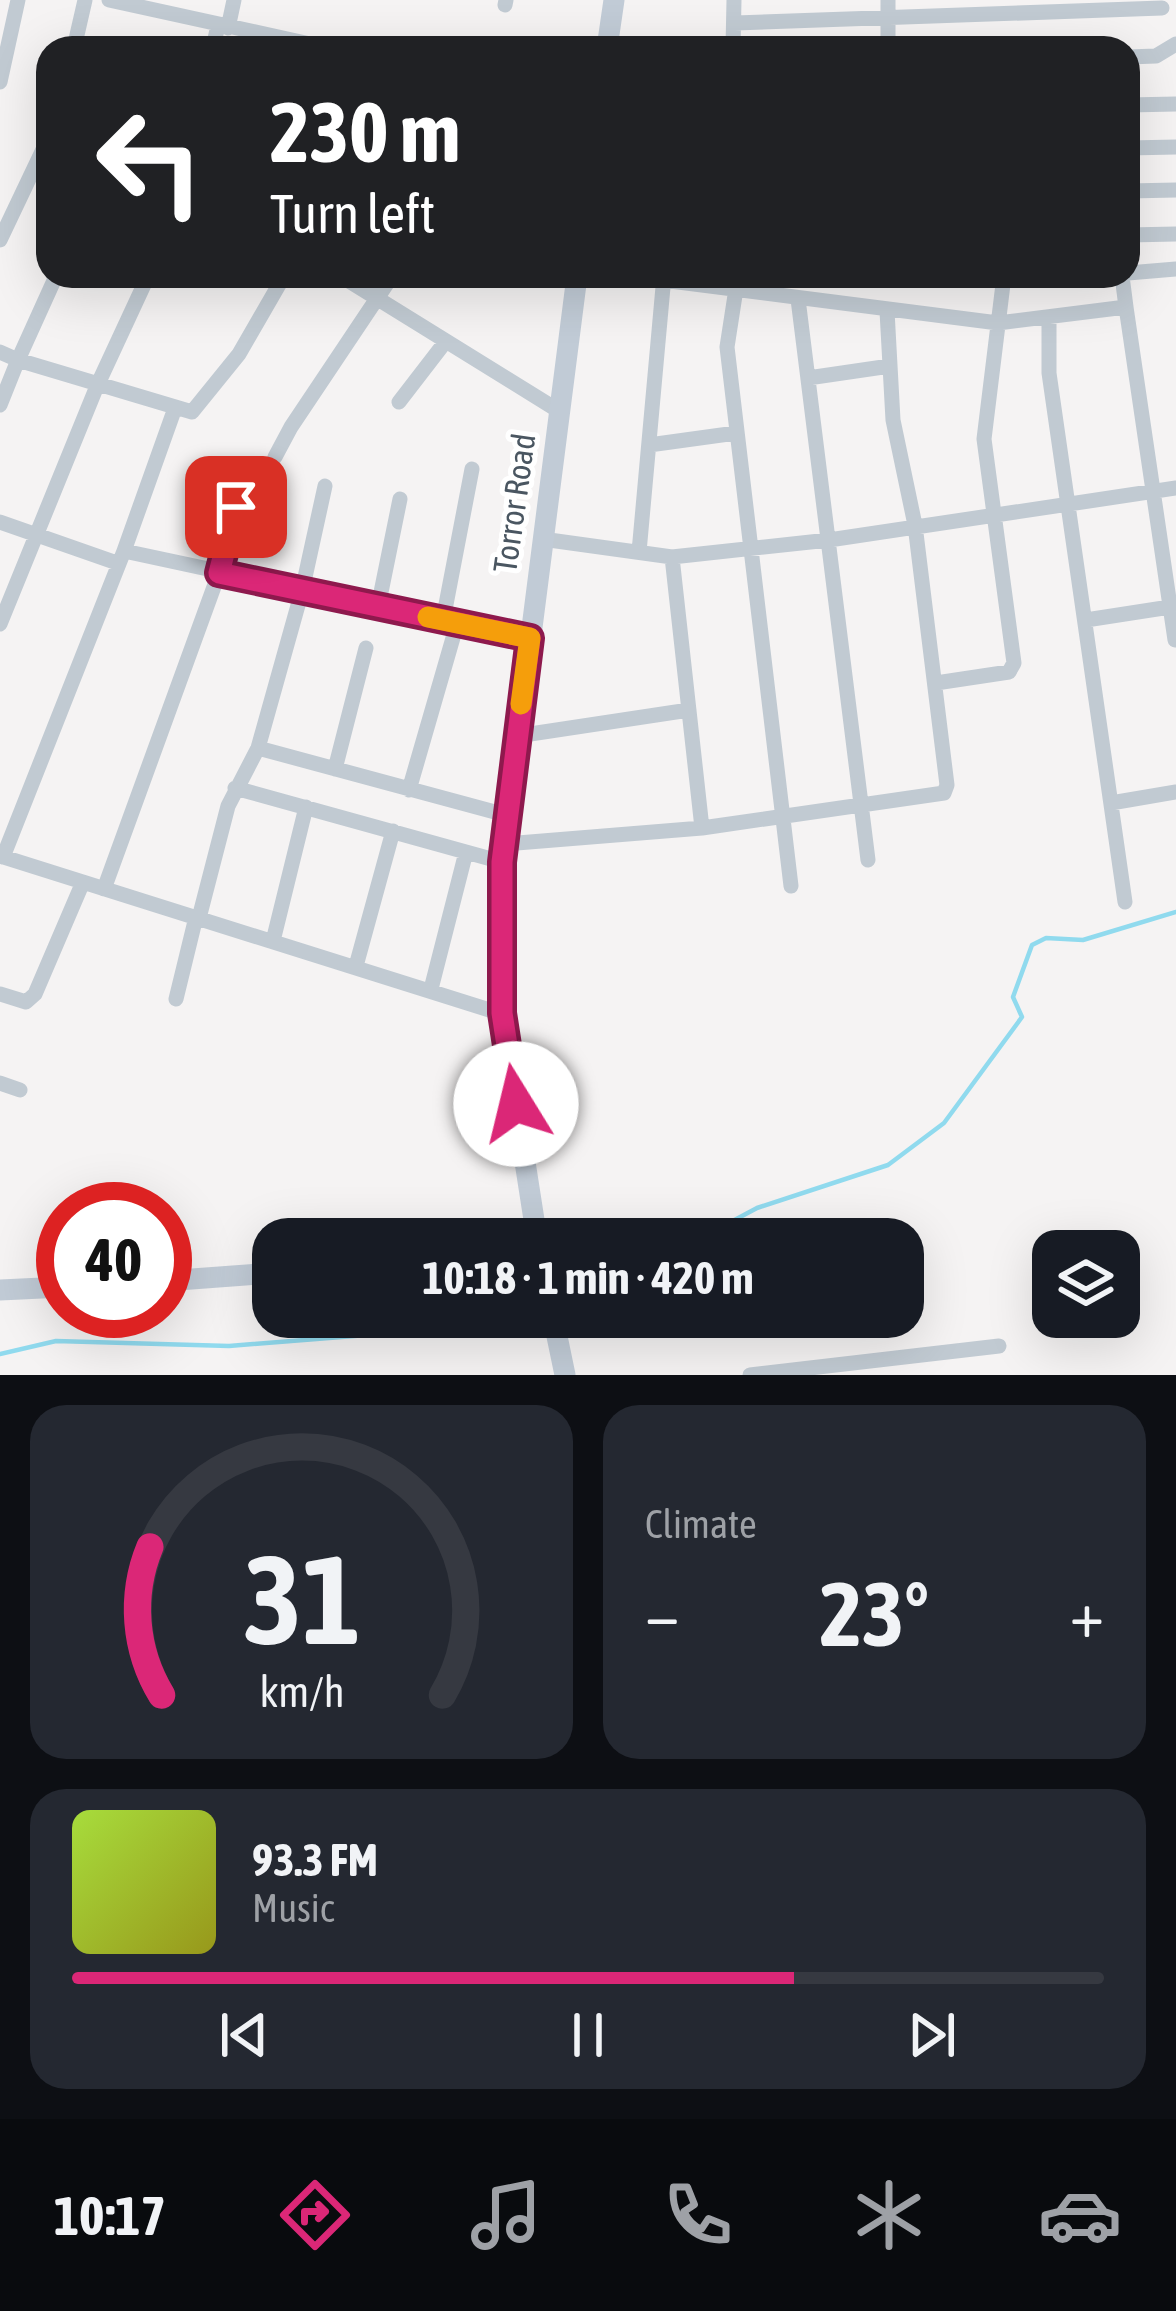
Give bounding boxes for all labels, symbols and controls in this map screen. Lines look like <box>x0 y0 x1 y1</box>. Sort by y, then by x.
icon: left <box>72 84 228 240</box>
text: 230 m <box>270 84 460 180</box>
text: Turn left <box>270 183 435 244</box>
street label: Torror Road <box>485 431 543 575</box>
pin <box>185 456 287 558</box>
icon: arrive <box>203 474 269 540</box>
position arrow <box>453 1041 579 1167</box>
speed limit sign: 40 <box>36 1182 192 1338</box>
map controls <box>1032 1230 1140 1338</box>
button: layers <box>1032 1230 1140 1338</box>
text: 10:18 · 1 min · 420 m <box>422 1252 754 1304</box>
text: Climate <box>645 1502 757 1546</box>
text: 31 <box>243 1527 360 1670</box>
text: 23° <box>820 1562 929 1665</box>
text: − <box>645 1575 679 1651</box>
text: + <box>1070 1575 1104 1651</box>
text: km/h <box>259 1667 344 1716</box>
text: 93.3 FM <box>252 1834 378 1886</box>
text: Music <box>252 1886 334 1930</box>
icon: previous <box>211 2002 277 2068</box>
icon: pause <box>555 2002 621 2068</box>
icon: next <box>899 2002 965 2068</box>
icon: directions <box>273 2173 357 2257</box>
icon: music <box>464 2173 548 2257</box>
icon: phone <box>656 2173 740 2257</box>
icon: climate <box>847 2173 931 2257</box>
icon: car <box>1038 2173 1122 2257</box>
text: 10:17 <box>54 2185 166 2246</box>

